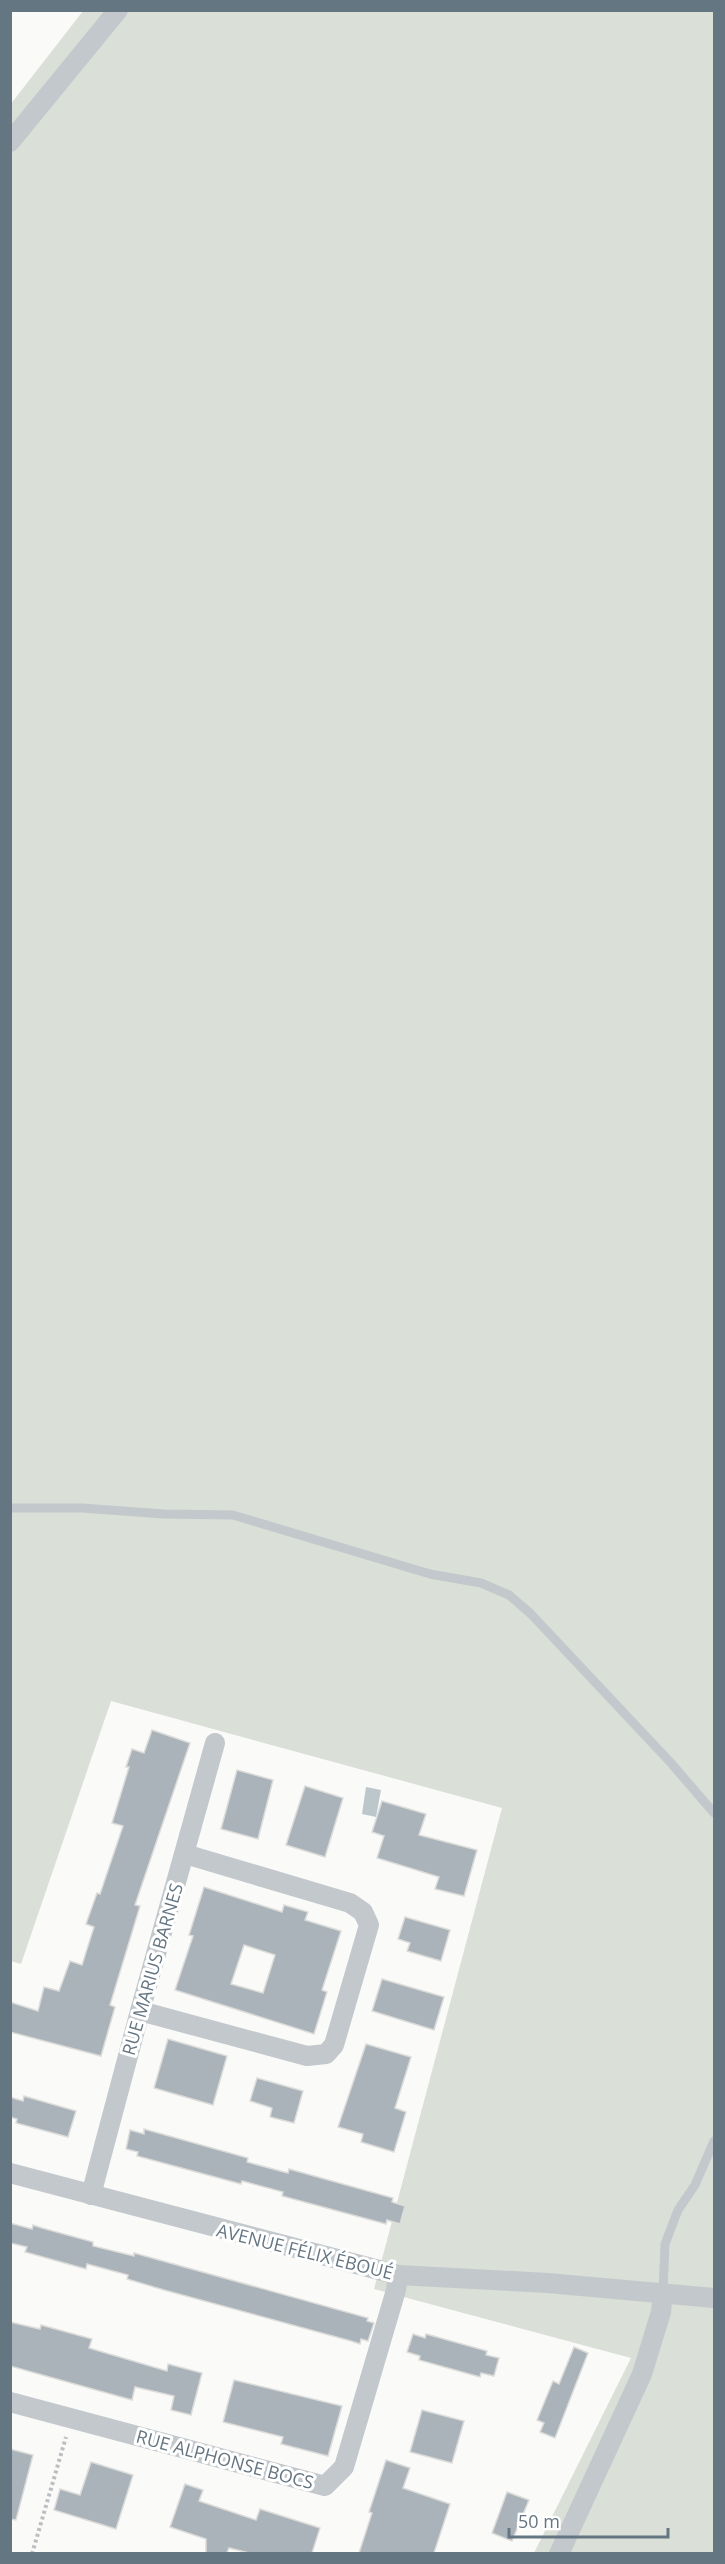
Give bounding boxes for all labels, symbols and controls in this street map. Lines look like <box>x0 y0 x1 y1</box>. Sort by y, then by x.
street label: RUE MARIUS BARNES <box>116 1880 188 2058</box>
street label: AVENUE FÉLIX ÉBOUÉ <box>214 2217 396 2285</box>
street label: RUE ALPHONSE BOCS <box>134 2424 316 2494</box>
scale bar <box>509 2501 668 2539</box>
text: 50 m <box>518 2509 560 2533</box>

